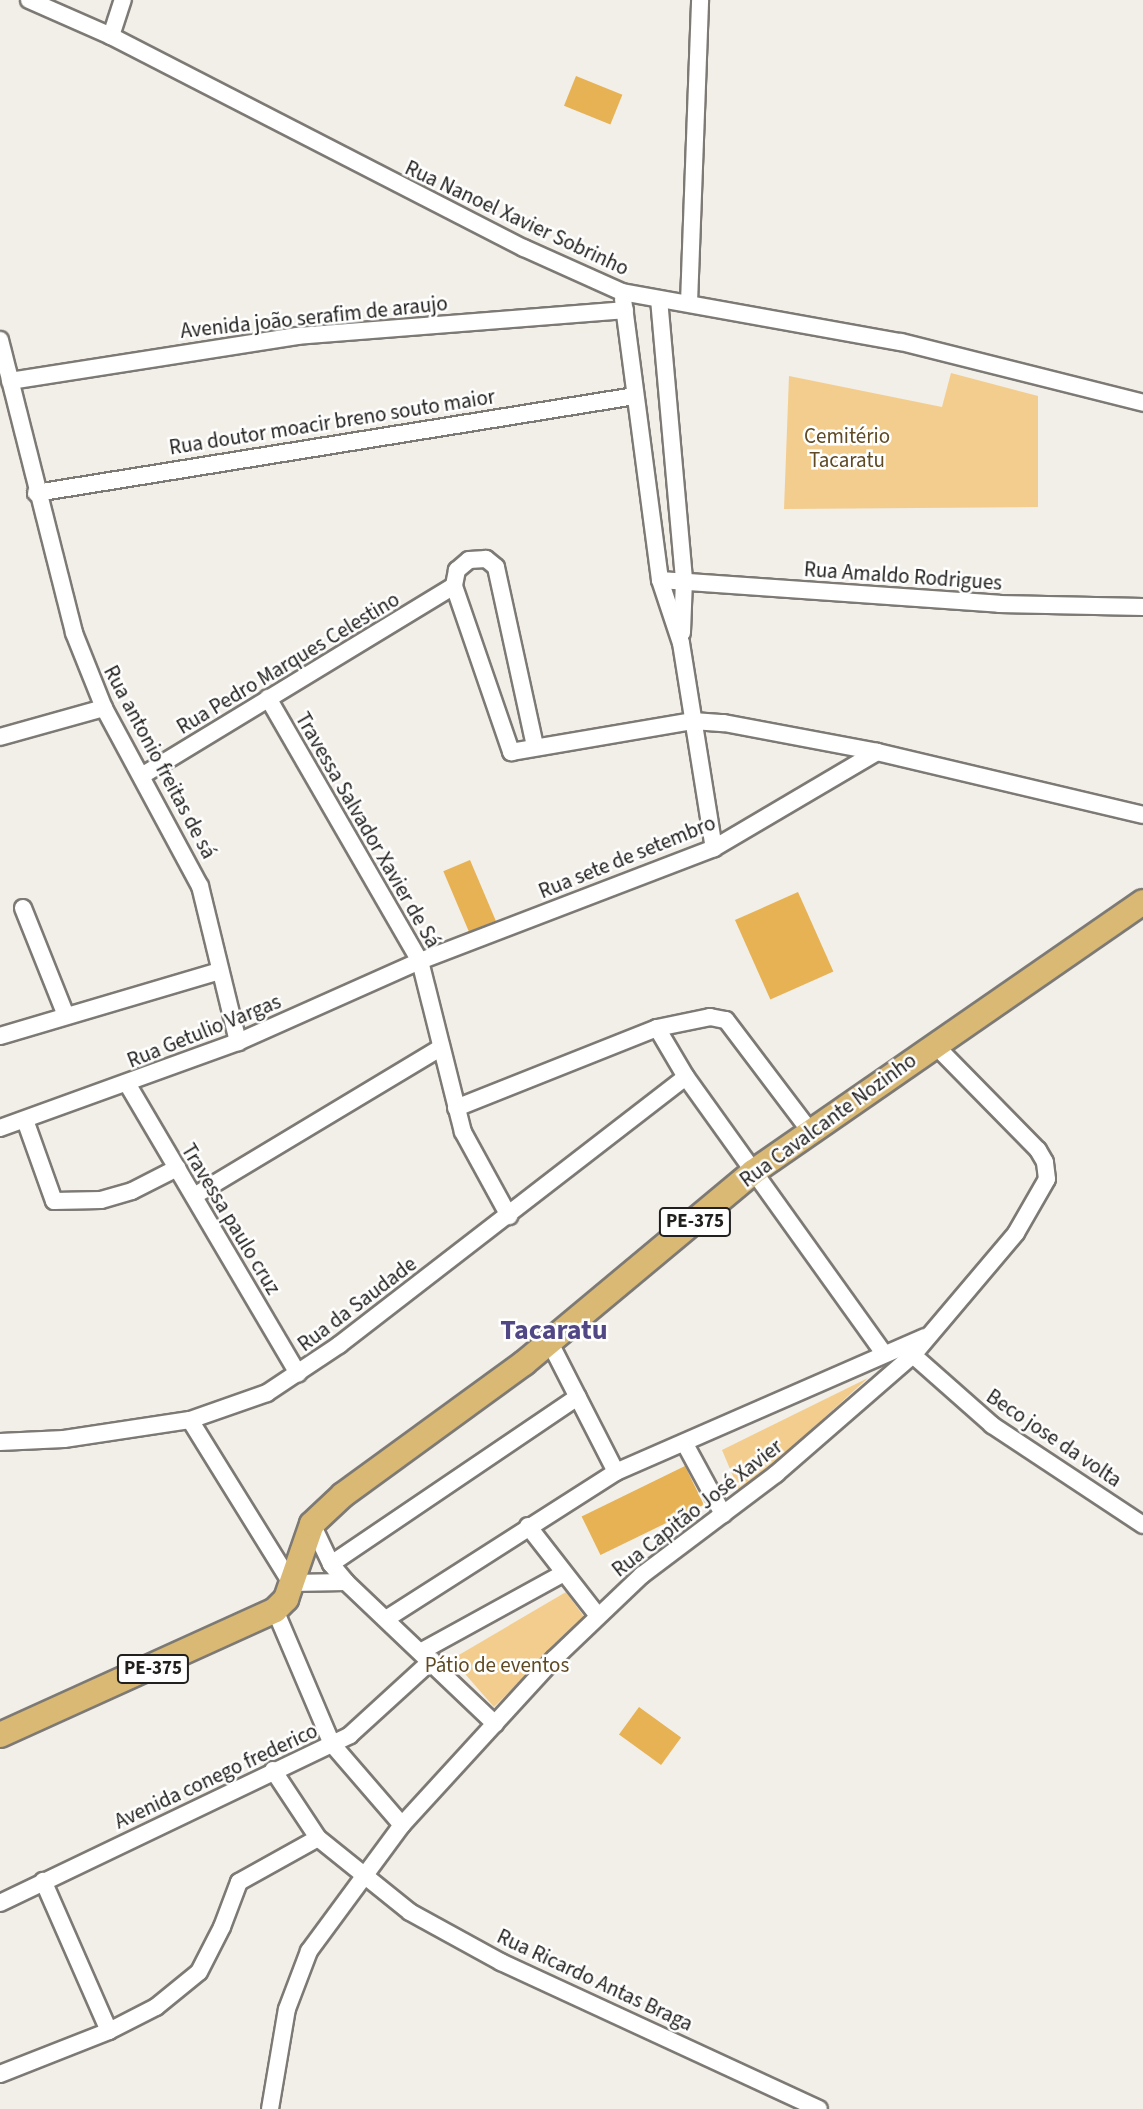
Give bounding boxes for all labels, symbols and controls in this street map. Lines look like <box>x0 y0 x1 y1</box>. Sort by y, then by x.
street label: Rua Nanoel Xavier Sobrinho <box>401 155 633 281</box>
street label: Avenida joão serafim de araujo <box>179 290 449 344</box>
street label: Rua doutor moacir breno souto maior <box>167 384 497 460</box>
park label: Cemitério Tacaratu <box>804 423 890 473</box>
street label: Rua Amaldo Rodrigues <box>803 557 1003 595</box>
street label: Rua Pedro Marques Celestino <box>172 586 404 740</box>
street label: Rua antonio freitas de sá <box>98 661 222 863</box>
street label: Travessa Salvador Xavier de Sá <box>290 708 446 952</box>
street label: Rua sete de setembro <box>535 810 719 904</box>
street label: Rua Getulio Vargas <box>123 989 285 1073</box>
street label: Rua Cavalcante Nozinho <box>735 1047 921 1193</box>
street label: Travessa paulo cruz <box>176 1139 286 1299</box>
road number: PE-375 <box>658 1206 732 1238</box>
street label: Rua da Saudade <box>293 1251 421 1357</box>
district label: Tacaratu <box>500 1313 608 1347</box>
street label: Beco jose da volta <box>982 1384 1126 1492</box>
street label: Rua Capitão José Xavier <box>607 1434 787 1582</box>
park label: Pátio de eventos <box>425 1652 569 1678</box>
road number: PE-375 <box>116 1653 190 1684</box>
street label: Avenida conego frederico <box>110 1718 322 1834</box>
street label: Rua Ricardo Antas Braga <box>493 1924 697 2036</box>

